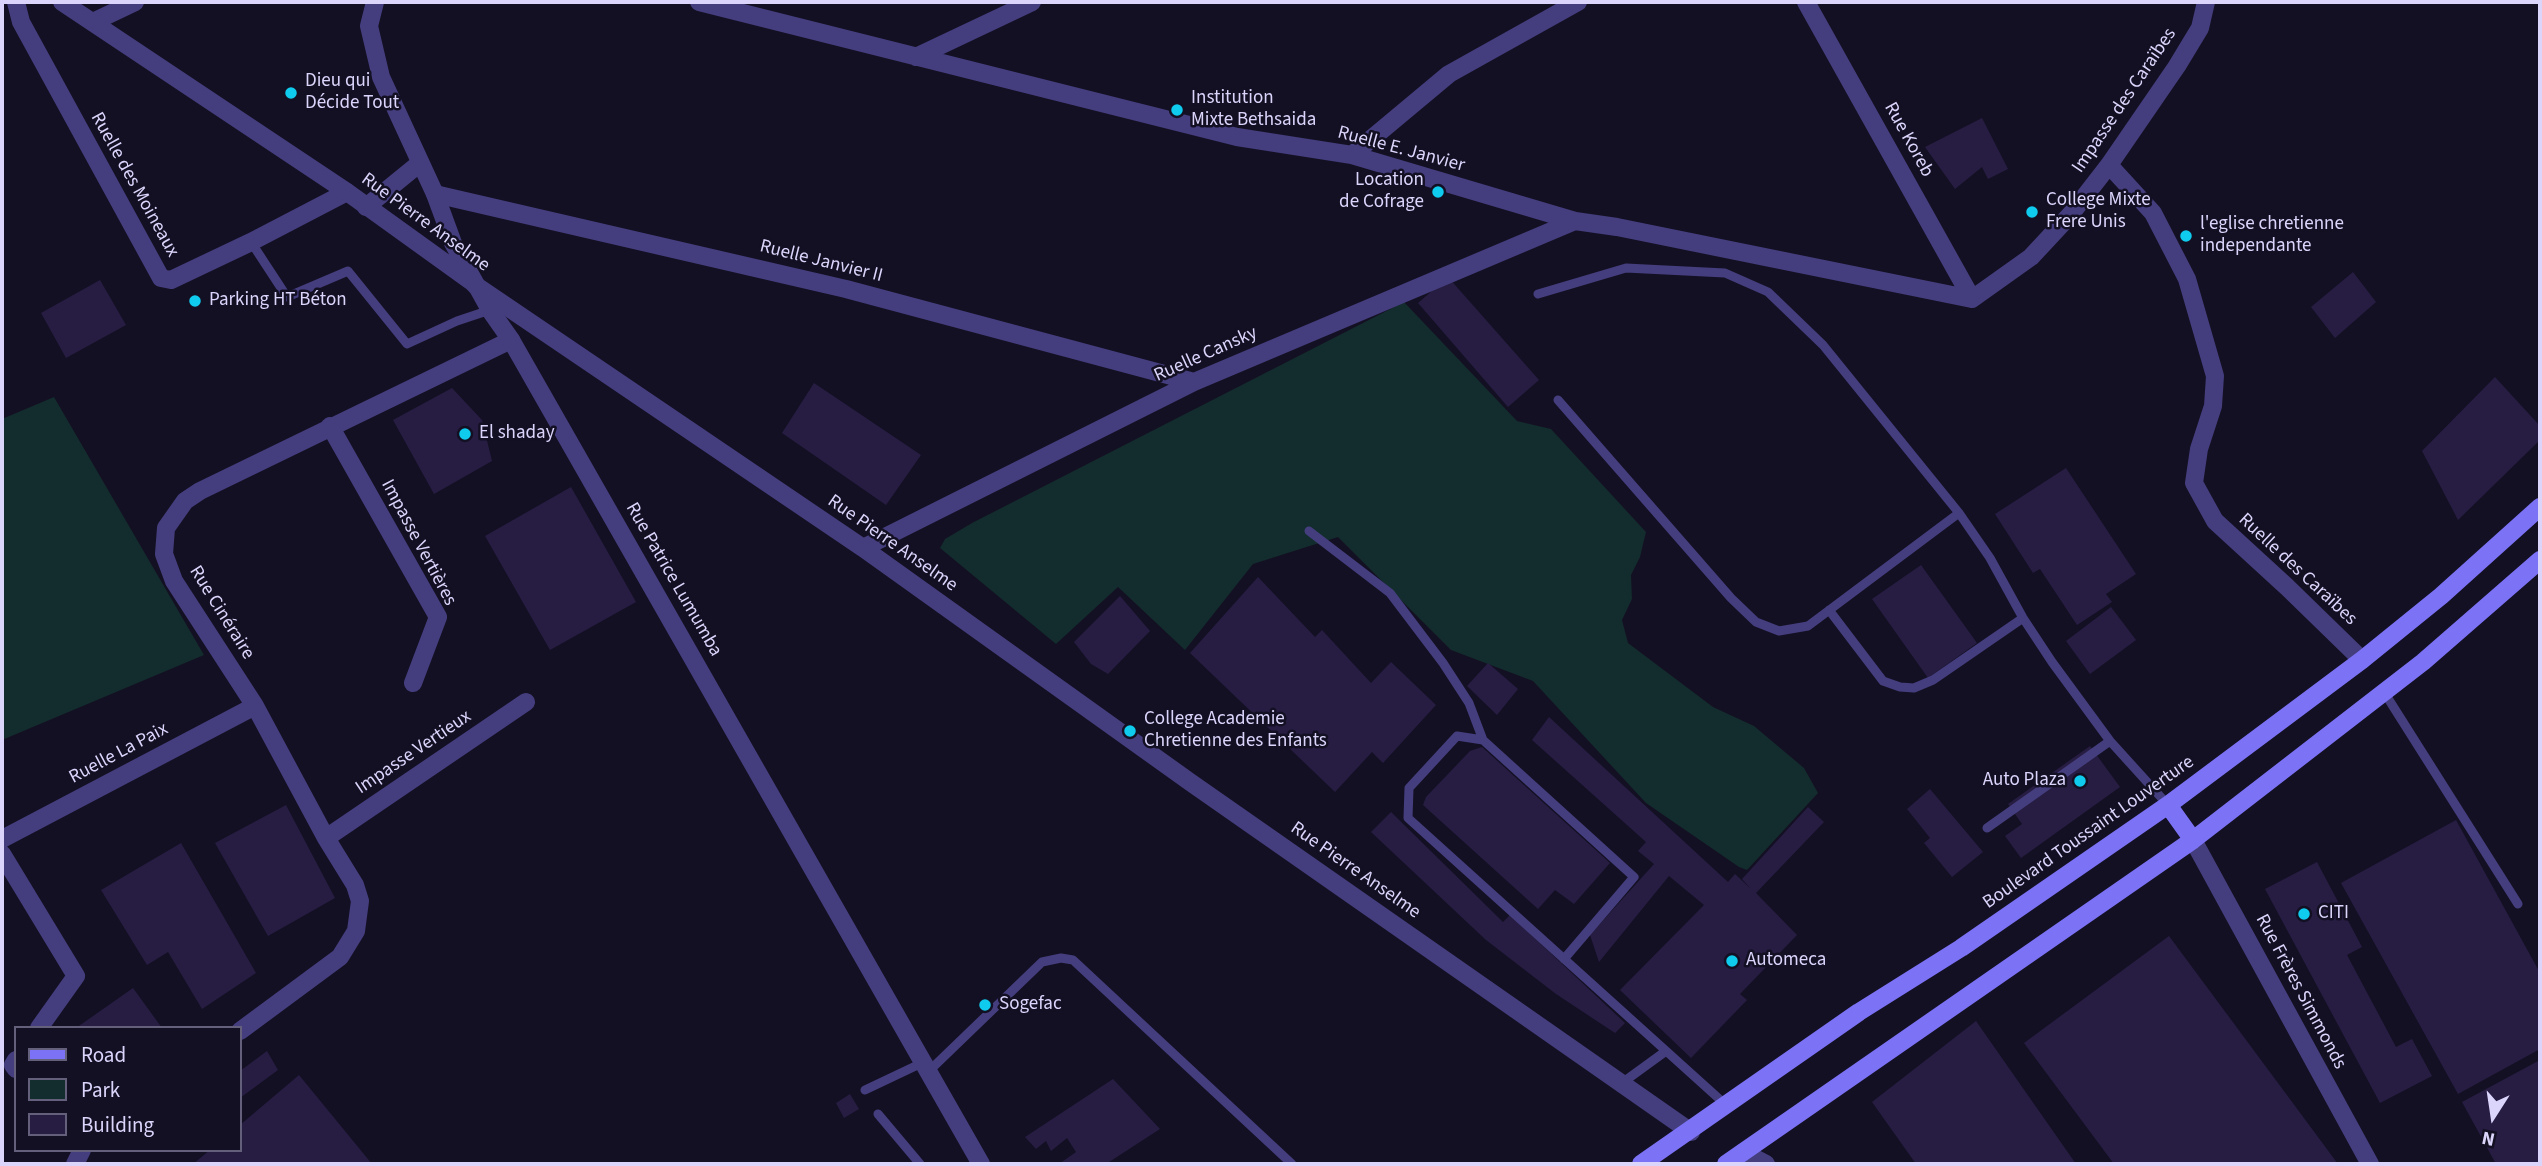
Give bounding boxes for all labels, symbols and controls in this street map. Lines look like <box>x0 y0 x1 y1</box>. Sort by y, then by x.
street label: Impasse des Caraïbes <box>2068 24 2182 178</box>
place label: Dieu qui Décide Tout <box>305 71 399 115</box>
marker: Dieu qui Décide Tout <box>283 85 299 101</box>
place label: Institution Mixte Bethsaida <box>1191 88 1316 132</box>
street label: Rue Koreb <box>1878 99 1938 181</box>
marker: Institution Mixte Bethsaida <box>1169 102 1185 118</box>
street label: Ruelle des Moineaux <box>85 109 183 261</box>
street label: Ruelle E. Janvier <box>1335 122 1467 178</box>
street label: Rue Pierre Anselme <box>356 169 494 277</box>
place label: Location de Cofrage <box>1339 170 1424 214</box>
marker: Location de Cofrage <box>1430 184 1446 200</box>
place label: College Mixte Frere Unis <box>2046 190 2151 234</box>
marker: College Mixte Frere Unis <box>2024 204 2040 220</box>
place label: l'eglise chretienne independante <box>2200 214 2344 258</box>
marker: l'eglise chretienne independante <box>2178 228 2194 244</box>
street label: Ruelle Janvier II <box>757 236 885 288</box>
place label: Parking HT Béton <box>209 290 347 312</box>
marker: Parking HT Béton <box>187 293 203 309</box>
street label: Ruelle Cansky <box>1151 322 1261 388</box>
place label: El shaday <box>479 423 555 445</box>
marker: El shaday <box>457 426 473 442</box>
street label: Impasse Vertières <box>375 476 461 610</box>
street label: Rue Pierre Anselme <box>823 491 961 597</box>
street label: Rue Patrice Lumumba <box>620 499 726 661</box>
street label: Ruelle des Caraïbes <box>2233 509 2361 631</box>
street label: Rue Cinéraire <box>183 562 259 664</box>
street label: Impasse Vertieux <box>352 706 476 800</box>
place label: College Academie Chretienne des Enfants <box>1144 709 1327 753</box>
street label: Ruelle La Paix <box>66 718 172 790</box>
marker: College Academie Chretienne des Enfants <box>1122 723 1138 739</box>
street label: Boulevard Toussaint Louverture <box>1979 751 2199 915</box>
place label: Auto Plaza <box>1983 770 2066 792</box>
marker: Auto Plaza <box>2072 773 2088 789</box>
street label: Rue Pierre Anselme <box>1286 818 1424 924</box>
place label: CITI <box>2318 903 2349 925</box>
marker: CITI <box>2296 906 2312 922</box>
street label: Rue Frères Simmonds <box>2249 911 2351 1073</box>
place label: Automeca <box>1746 950 1826 972</box>
marker: Automeca <box>1724 953 1740 969</box>
place label: Sogefac <box>999 994 1062 1016</box>
marker: Sogefac <box>977 997 993 1013</box>
legend <box>14 1026 242 1152</box>
text: Road <box>81 1040 126 1070</box>
text: Park <box>81 1075 120 1105</box>
north arrow <box>2458 1082 2528 1152</box>
text: Building <box>81 1110 154 1140</box>
text: N <box>2480 1124 2498 1153</box>

